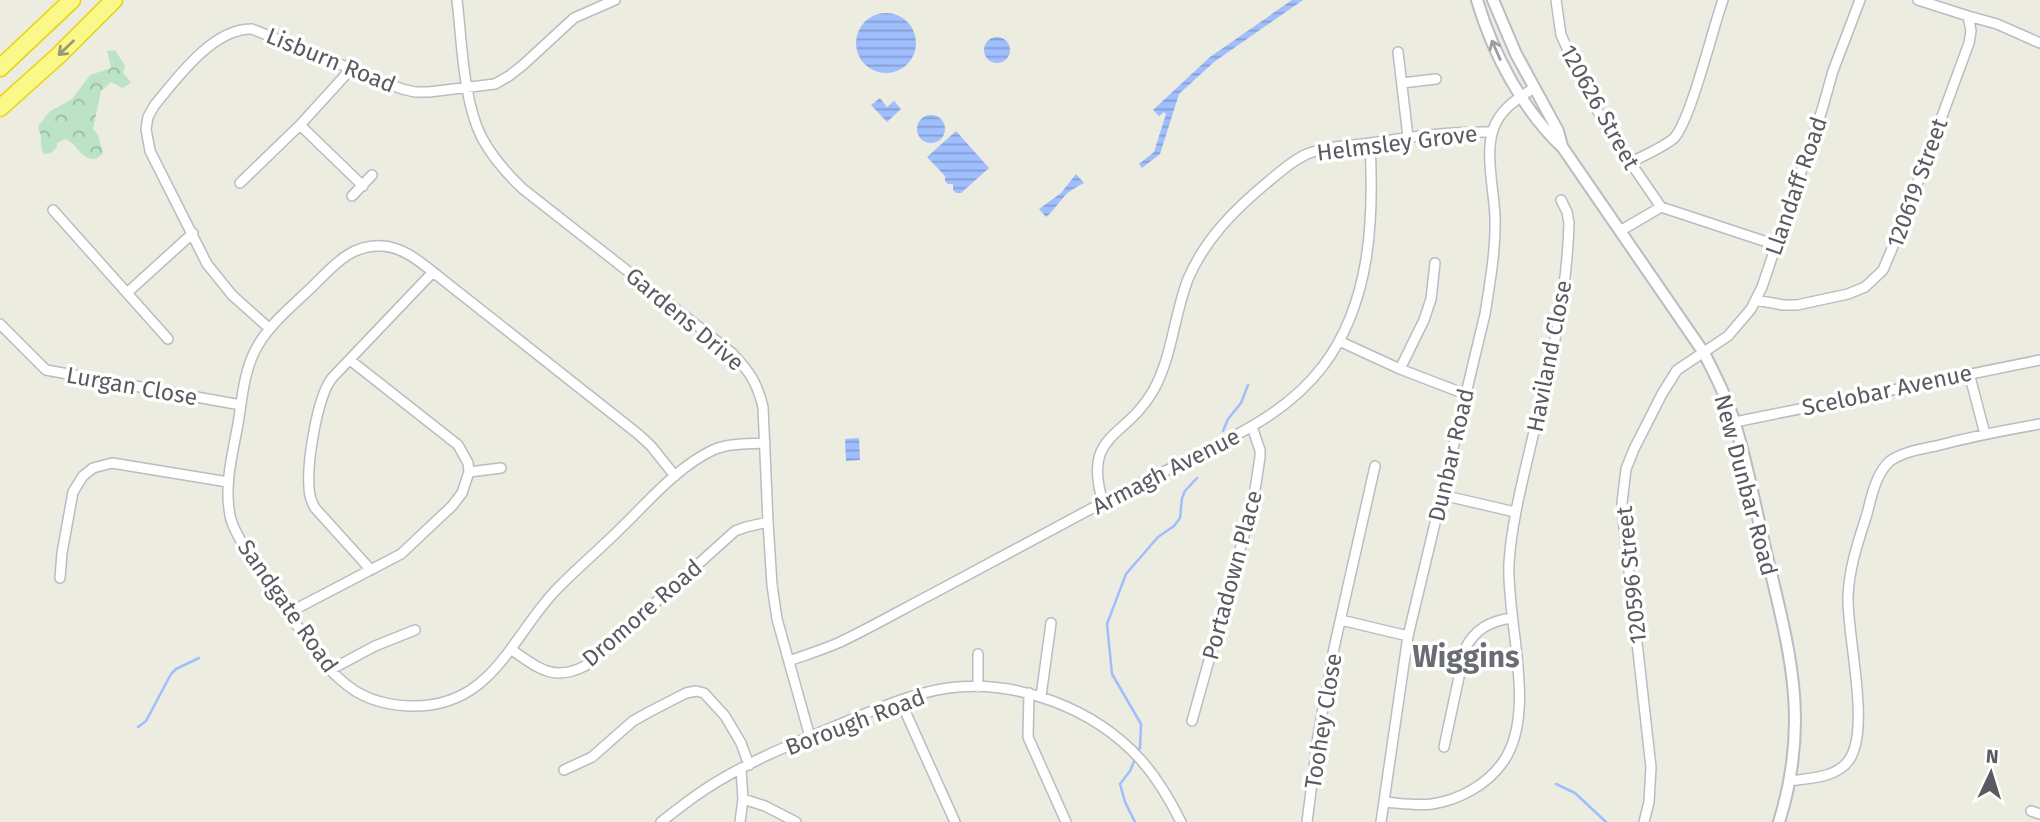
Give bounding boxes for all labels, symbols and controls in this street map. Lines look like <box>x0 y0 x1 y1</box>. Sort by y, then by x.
street label: Lisburn Road <box>262 21 400 99</box>
one-way arrow <box>58 40 75 57</box>
one-way arrow <box>1489 40 1502 61</box>
street label: 120626 Street <box>1554 40 1646 175</box>
street label: Llandaff Road <box>1759 113 1833 259</box>
street label: 120619 Street <box>1881 114 1954 252</box>
street label: Helmsley Grove <box>1315 119 1479 167</box>
street label: Gardens Drive <box>620 261 750 377</box>
street label: Haviland Close <box>1521 278 1577 434</box>
street label: Scelobar Avenue <box>1800 358 1974 422</box>
street label: Lurgan Close <box>64 361 200 411</box>
street label: Dunbar Road <box>1422 386 1480 524</box>
street label: New Dunbar Road <box>1708 391 1784 579</box>
street label: Armagh Avenue <box>1088 422 1244 520</box>
street label: Portadown Place <box>1196 487 1268 663</box>
street label: 120596 Street <box>1610 504 1652 645</box>
street label: Sandgate Road <box>232 534 344 678</box>
street label: Dromore Road <box>576 553 708 673</box>
district label: Wiggins <box>1412 639 1520 675</box>
street label: Toohey Close <box>1298 651 1348 791</box>
street label: Borough Road <box>781 683 929 761</box>
north arrow <box>1956 738 2026 808</box>
text: N <box>1985 745 1999 768</box>

